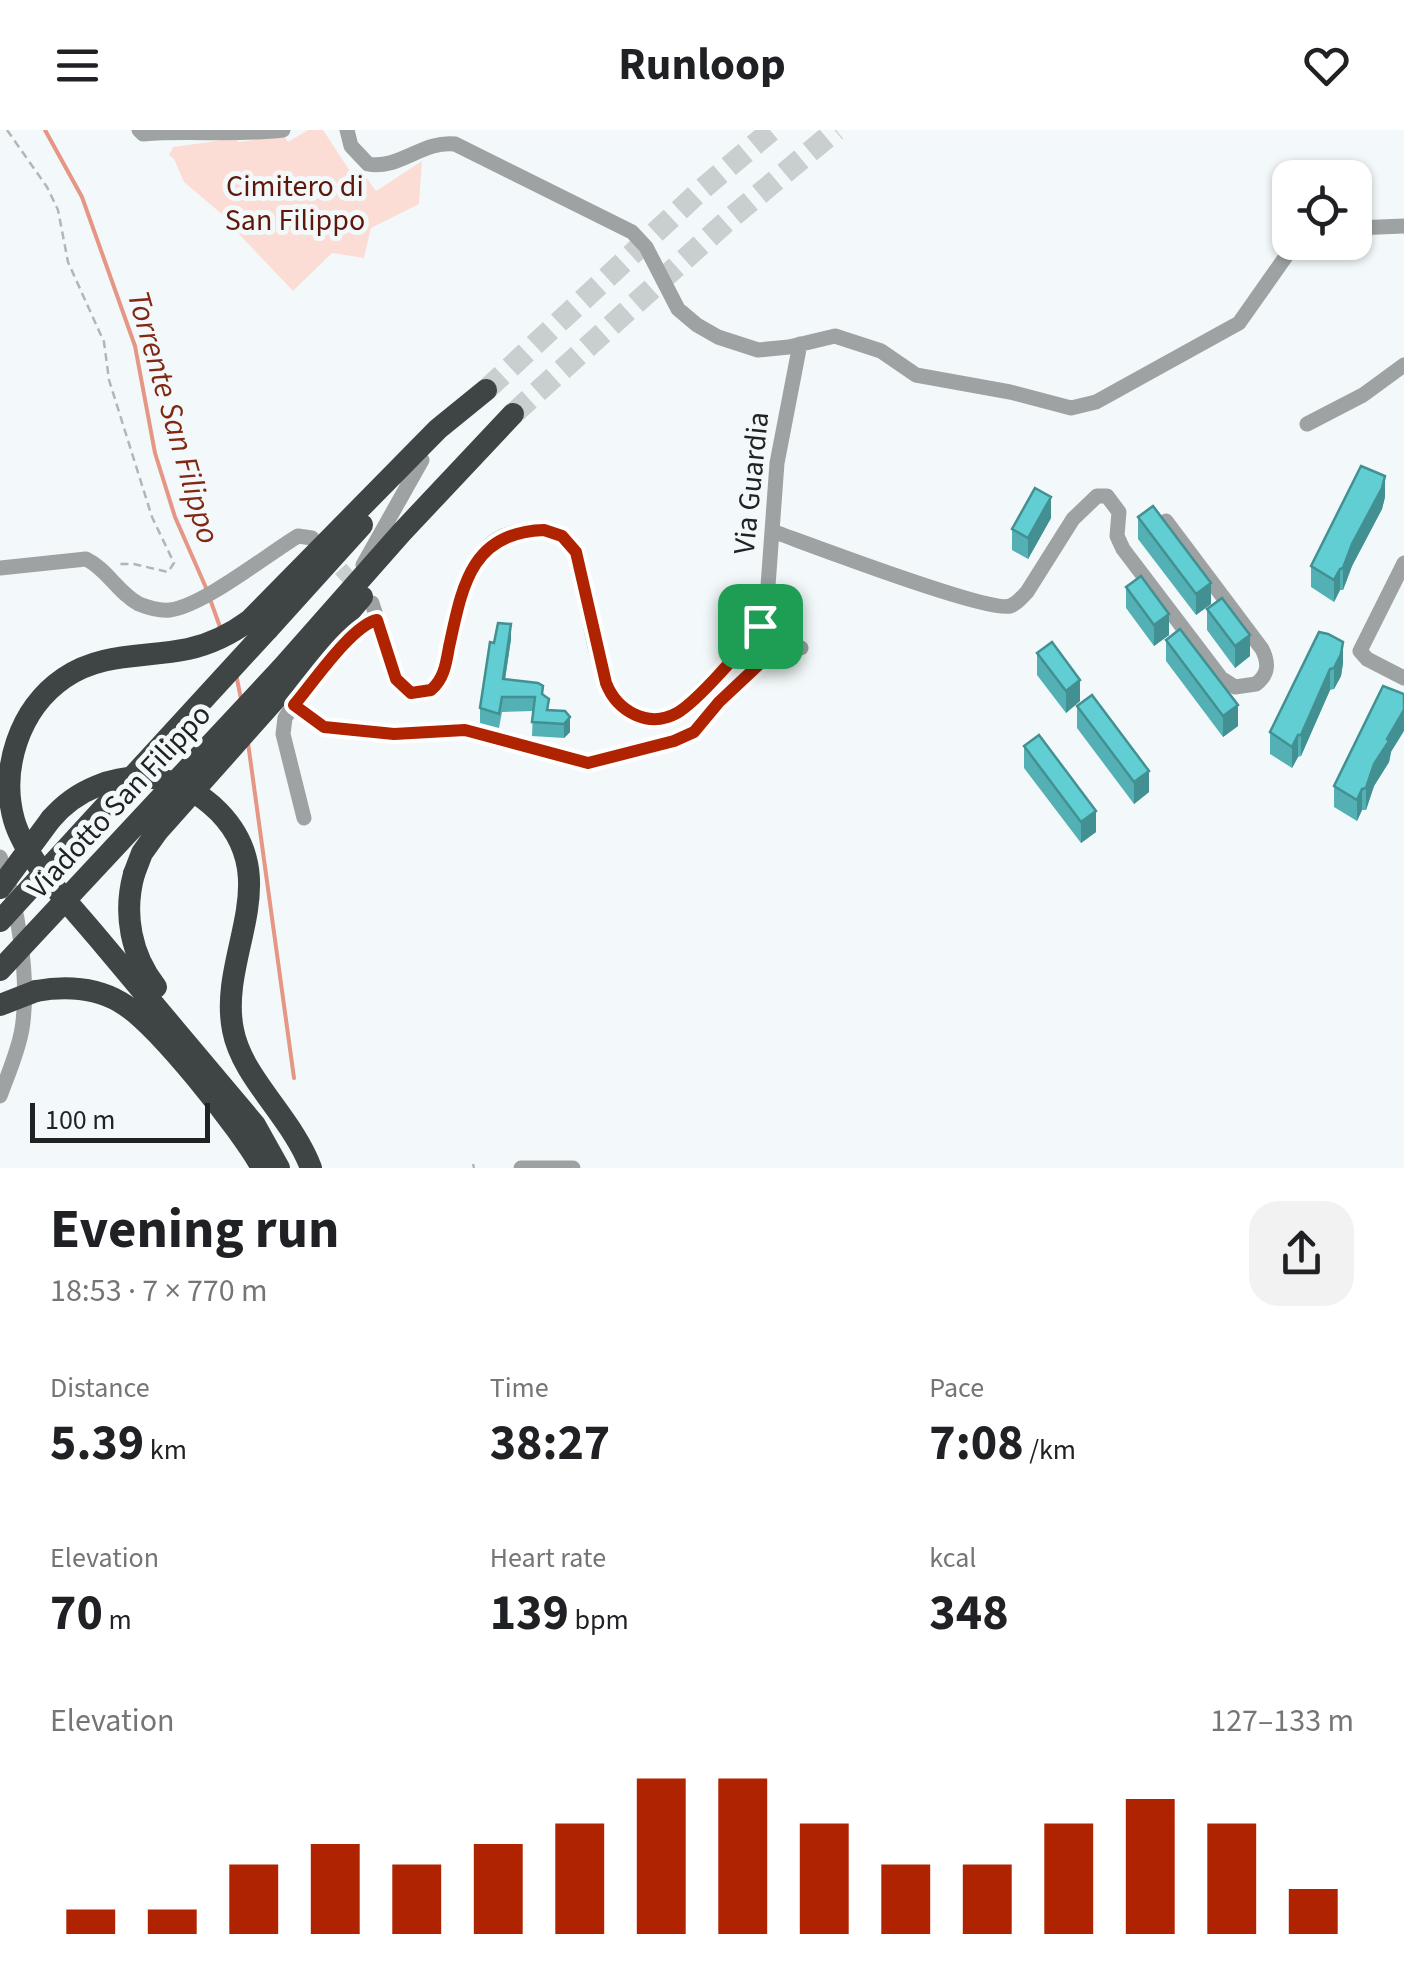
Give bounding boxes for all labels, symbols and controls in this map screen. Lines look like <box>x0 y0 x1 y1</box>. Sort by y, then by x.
text: Runloop <box>618 33 786 97</box>
icon: menu <box>50 38 105 93</box>
icon: heart <box>1299 38 1354 93</box>
map controls <box>1272 160 1372 260</box>
button: locate <box>1272 160 1372 260</box>
park label: Cimitero di San Filippo <box>225 165 365 242</box>
water label: Torrente San Filippo <box>115 285 231 549</box>
street label: Via Guardia <box>723 410 780 556</box>
pin <box>718 584 803 669</box>
icon: arrive <box>733 599 788 654</box>
street label: Viadotto San Filippo <box>18 694 221 908</box>
scale bar <box>30 1098 210 1143</box>
text: 100 m <box>45 1100 116 1140</box>
text: Evening run <box>50 1191 339 1269</box>
button: share <box>1249 1201 1354 1306</box>
text: 18:53 · 7 × 770 m <box>50 1268 268 1314</box>
text: Distance <box>50 1368 150 1408</box>
text: Time <box>490 1368 549 1408</box>
text: Pace <box>929 1368 984 1408</box>
text: 5.39 <box>50 1408 144 1479</box>
text: 38:27 <box>490 1408 610 1479</box>
text: 7:08 <box>929 1408 1024 1479</box>
text: km <box>144 1430 187 1470</box>
text: /km <box>1024 1430 1076 1470</box>
text: Elevation <box>50 1538 159 1578</box>
text: Heart rate <box>490 1538 606 1578</box>
text: kcal <box>929 1538 976 1578</box>
text: 70 <box>50 1578 103 1649</box>
text: 139 <box>490 1578 569 1649</box>
text: 348 <box>929 1578 1009 1649</box>
text: m <box>103 1600 132 1640</box>
text: bpm <box>569 1600 629 1640</box>
text: Elevation <box>50 1698 175 1744</box>
text: 127–133 m <box>1210 1698 1354 1744</box>

